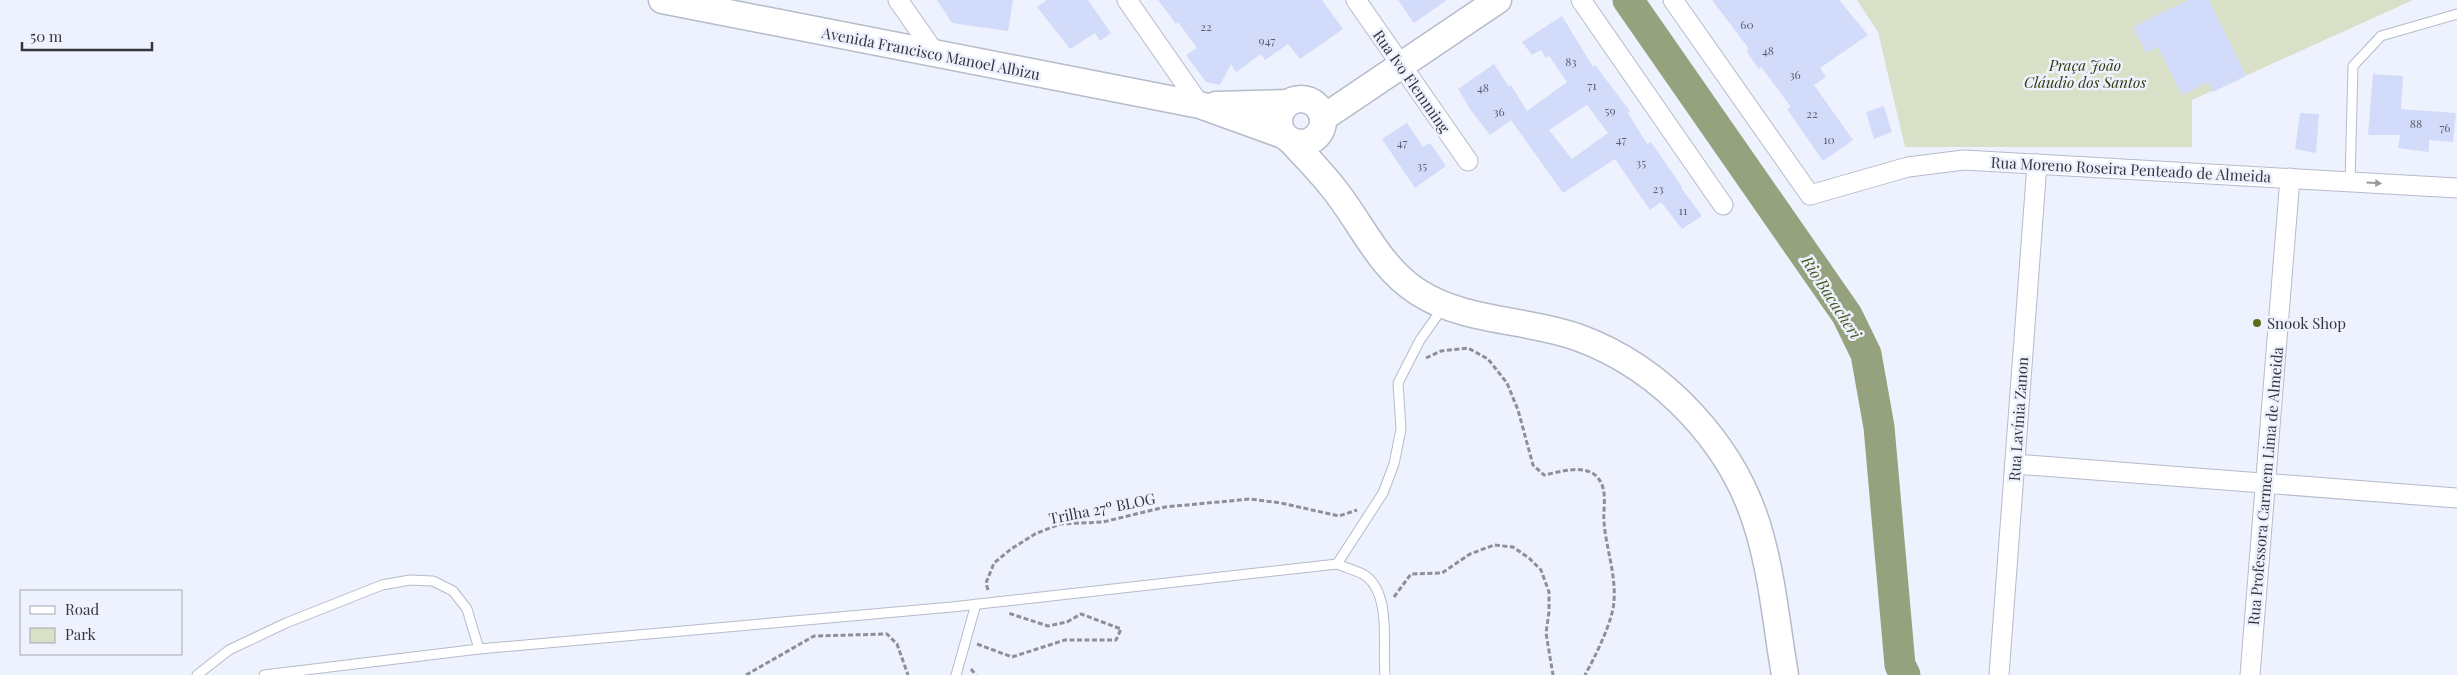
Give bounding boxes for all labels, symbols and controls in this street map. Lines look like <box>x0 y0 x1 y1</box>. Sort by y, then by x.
house number: 60 <box>1740 16 1754 32</box>
house number: 22 <box>1200 18 1212 34</box>
scale bar <box>22 20 152 52</box>
street label: Avenida Francisco Manoel Albizu <box>819 22 1042 84</box>
text: 50 m <box>30 26 63 46</box>
street label: Rua Ivo Flemming <box>1369 26 1455 137</box>
house number: 947 <box>1259 32 1275 48</box>
house number: 48 <box>1762 42 1774 58</box>
house number: 83 <box>1565 53 1577 69</box>
park label: Praça João Cláudio dos Santos <box>2024 55 2146 92</box>
house number: 36 <box>1789 66 1801 82</box>
house number: 71 <box>1587 77 1597 93</box>
house number: 48 <box>1477 79 1489 95</box>
house number: 59 <box>1604 102 1616 118</box>
house number: 36 <box>1493 103 1505 119</box>
house number: 22 <box>1806 105 1818 121</box>
house number: 88 <box>2410 115 2422 131</box>
house number: 76 <box>2439 119 2451 135</box>
house number: 47 <box>1616 131 1626 147</box>
house number: 10 <box>1823 131 1835 147</box>
house number: 47 <box>1397 134 1407 150</box>
street label: Rua Moreno Roseira Penteado de Almeida <box>1990 152 2272 186</box>
house number: 35 <box>1636 154 1646 170</box>
house number: 35 <box>1417 157 1427 173</box>
house number: 23 <box>1652 180 1664 196</box>
one-way arrow <box>2366 180 2382 188</box>
house number: 11 <box>1679 202 1688 218</box>
water label: Rio Bacacheri <box>1797 251 1867 344</box>
place label: Snook Shop <box>2267 313 2346 333</box>
marker: Snook Shop <box>2251 317 2263 329</box>
street label: Rua Professora Carmem Lima de Almeida <box>2243 346 2287 626</box>
street label: Rua Lavínia Zanon <box>2004 356 2032 482</box>
street label: Trilha 27º BLOG <box>1047 488 1157 528</box>
legend <box>20 590 182 655</box>
text: Road <box>65 599 99 619</box>
text: Park <box>65 624 97 644</box>

